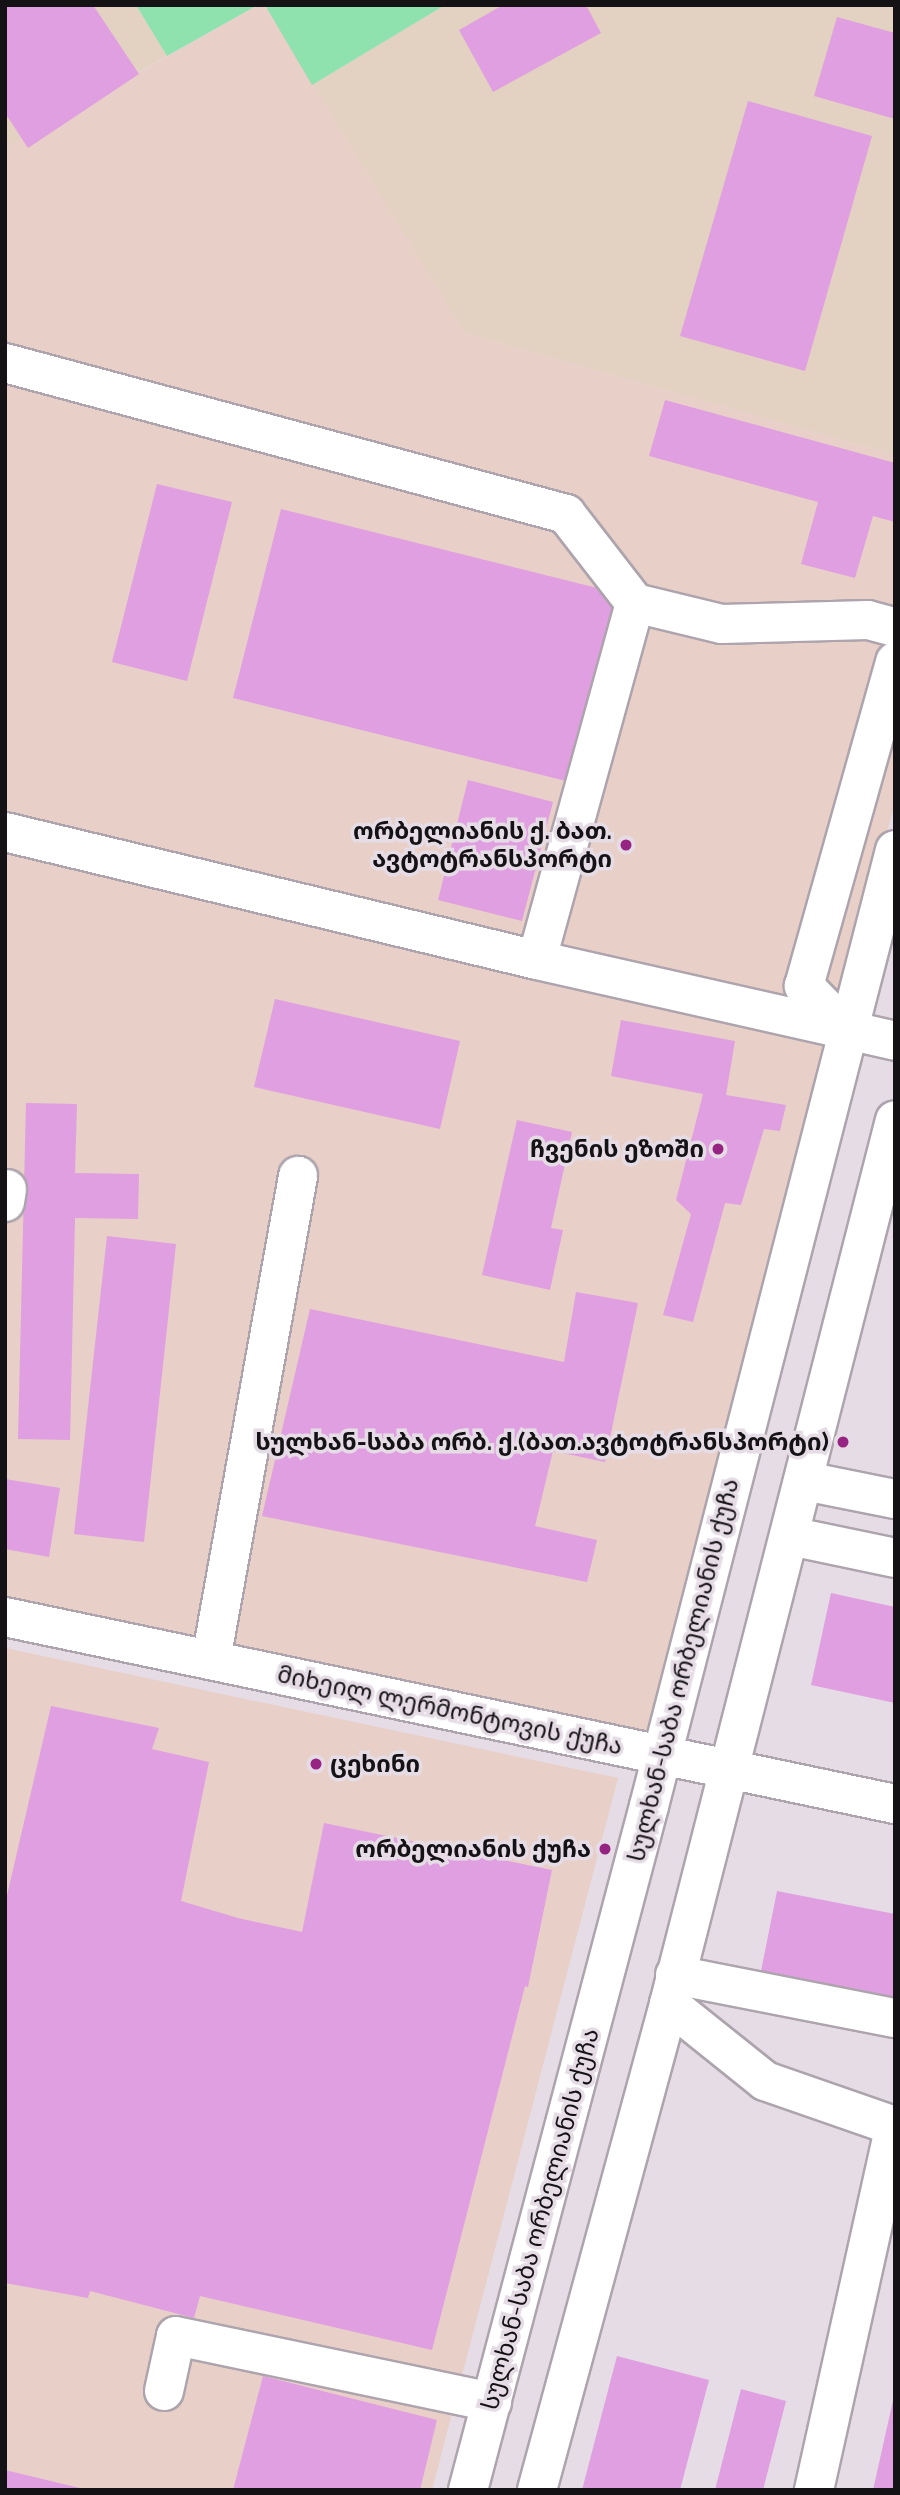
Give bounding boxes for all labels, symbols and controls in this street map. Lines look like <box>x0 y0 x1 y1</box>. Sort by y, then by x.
place label: ორბელიანის ქ. ბათ. ავტოტრანსპორტი <box>353 817 612 873</box>
marker: ორბელიანის ქ. ბათ. ავტოტრანსპორტი <box>618 837 634 853</box>
place label: ჩვენის ეზოში <box>530 1135 704 1163</box>
marker: ჩვენის ეზოში <box>710 1141 726 1157</box>
place label: სულხან-საბა ორბ. ქ.(ბათ.ავტოტრანსპორტი) <box>255 1428 829 1456</box>
marker: სულხან-საბა ორბ. ქ.(ბათ.ავტოტრანსპორტი) <box>835 1434 851 1450</box>
street label: სულხან-საბა ორბელიანის ქუჩა <box>621 1476 745 1864</box>
street label: მიხეილ ლერმონტოვის ქუჩა <box>275 1659 625 1761</box>
place label: ცეხინი <box>330 1750 420 1778</box>
marker: ცეხინი <box>308 1756 324 1772</box>
place label: ორბელიანის ქუჩა <box>355 1835 591 1863</box>
marker: ორბელიანის ქუჩა <box>597 1841 613 1857</box>
street label: სულხან-საბა ორბელიანის ქუჩა <box>475 2025 605 2413</box>

